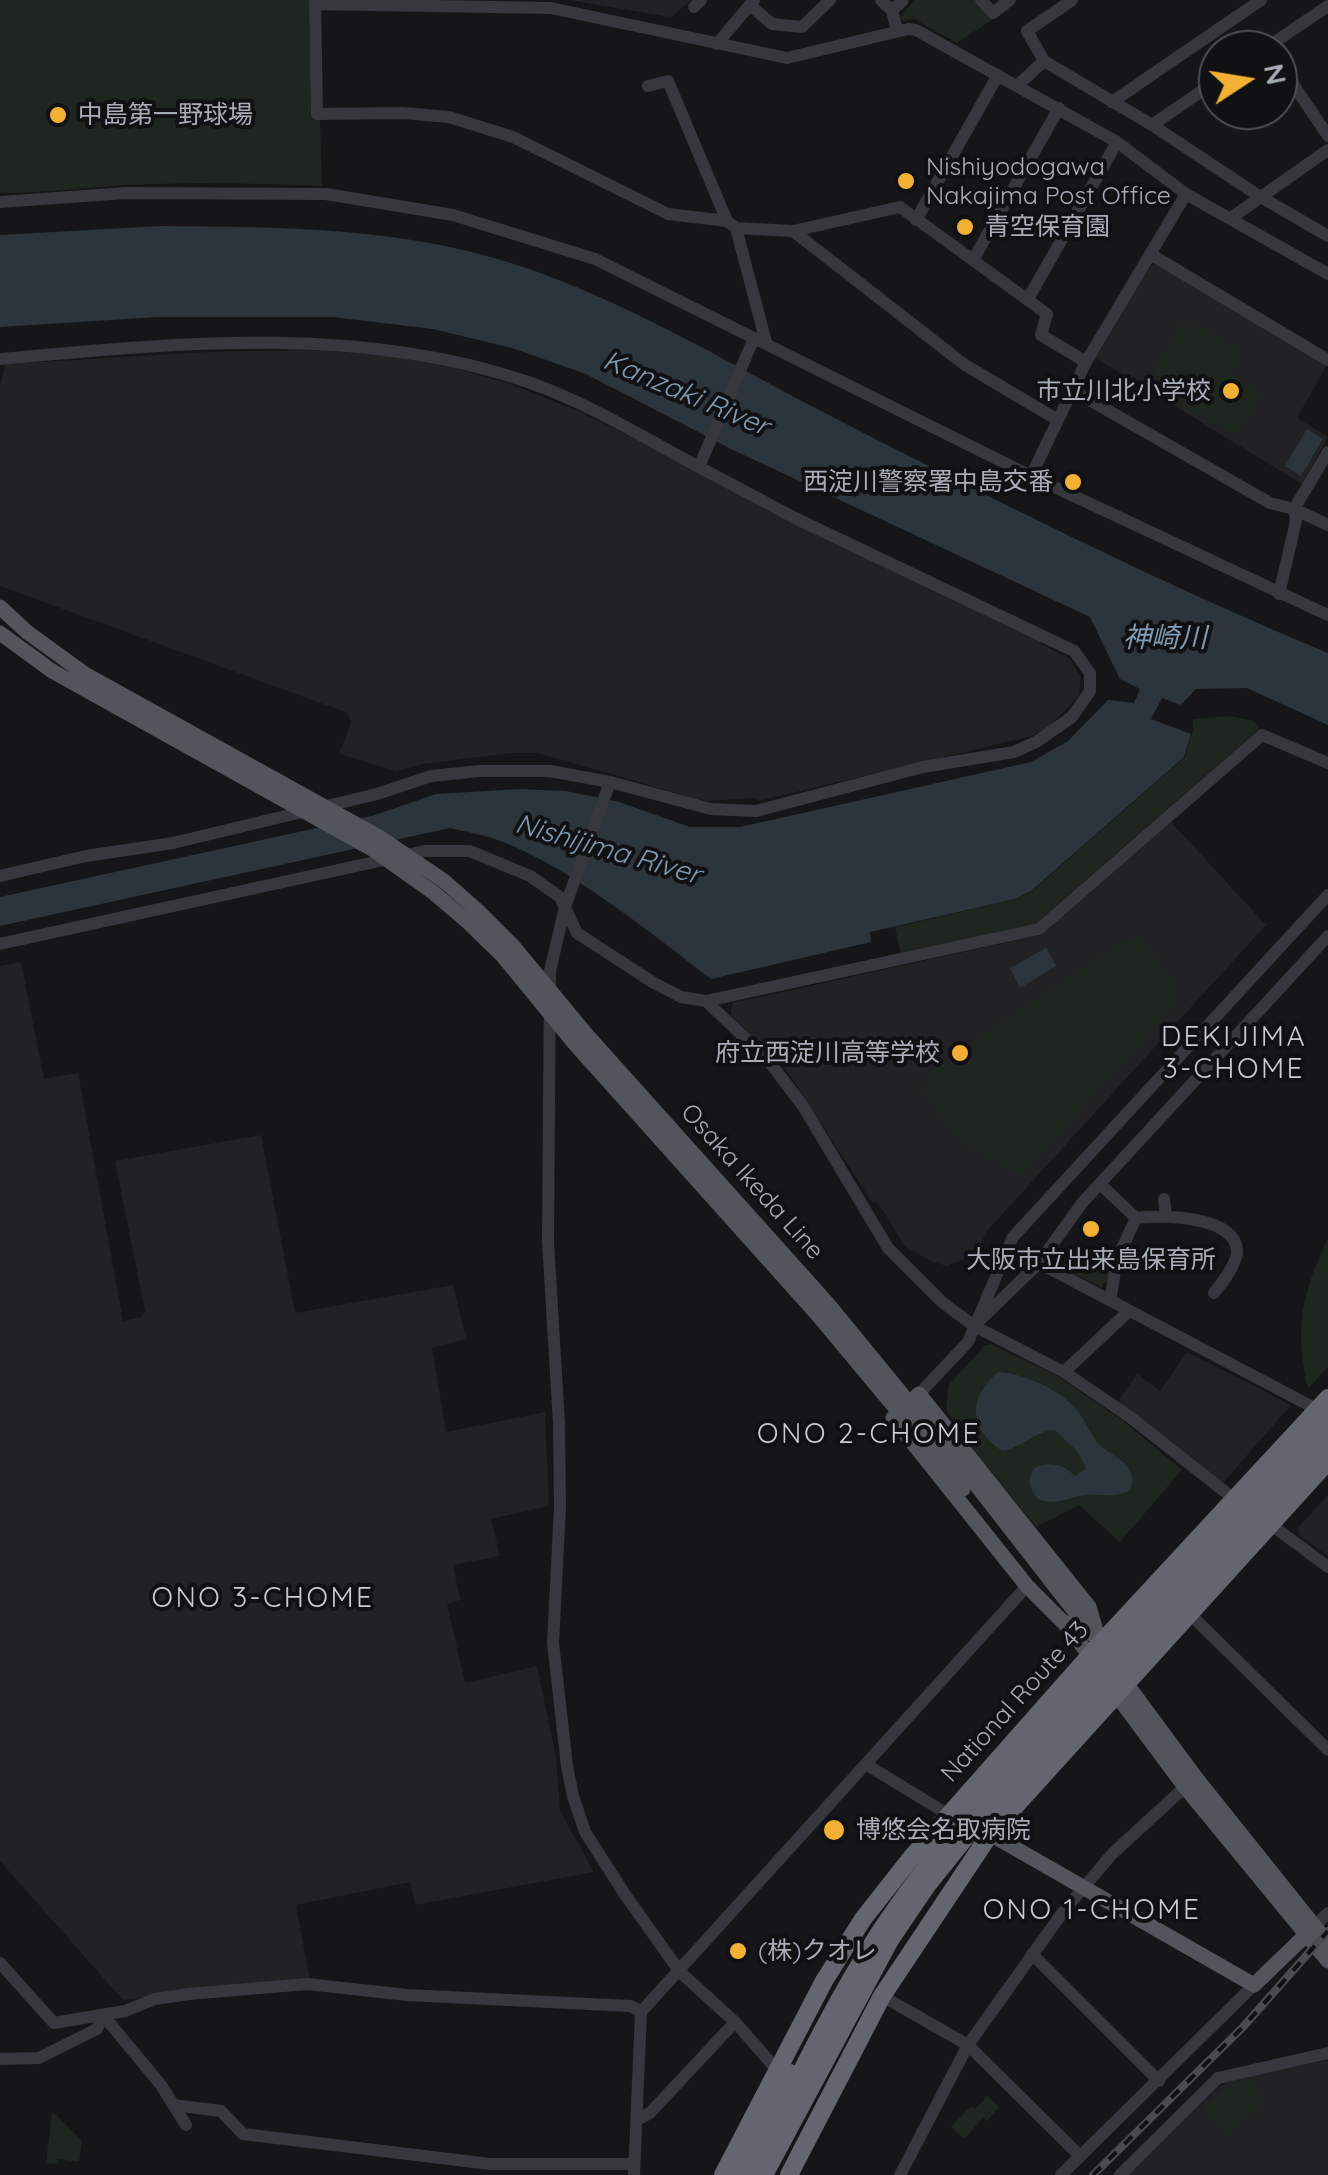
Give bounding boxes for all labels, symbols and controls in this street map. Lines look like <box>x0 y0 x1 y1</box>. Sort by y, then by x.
north arrow <box>1198 30 1298 130</box>
text: N <box>1257 60 1295 88</box>
place label: 中島第一野球場 <box>78 100 253 130</box>
marker: 中島第一野球場 <box>47 104 69 126</box>
place label: Nishiyodogawa Nakajima Post Office <box>926 152 1171 211</box>
marker: Nishiyodogawa Nakajima Post Office <box>895 170 917 192</box>
place label: 青空保育園 <box>985 212 1110 242</box>
marker: 青空保育園 <box>954 216 976 238</box>
water label: Kanzaki River <box>598 344 774 444</box>
place label: 市立川北小学校 <box>1036 376 1211 406</box>
marker: 市立川北小学校 <box>1220 380 1242 402</box>
place label: 西淀川警察署中島交番 <box>803 467 1053 497</box>
marker: 西淀川警察署中島交番 <box>1062 471 1084 493</box>
water label: 神崎川 <box>1123 622 1207 656</box>
water label: Nishijima River <box>512 808 704 892</box>
district label: DEKIJIMA 3-CHOME <box>1161 1021 1307 1087</box>
place label: 府立西淀川高等学校 <box>715 1038 940 1068</box>
marker: 府立西淀川高等学校 <box>949 1042 971 1064</box>
street label: Osaka Ikeda Line <box>674 1098 830 1266</box>
marker: 大阪市立出来島保育所 <box>1080 1218 1102 1240</box>
place label: 大阪市立出来島保育所 <box>966 1245 1216 1275</box>
district label: ONO 2-CHOME <box>757 1418 981 1452</box>
district label: ONO 3-CHOME <box>152 1582 374 1616</box>
street label: National Route 43 <box>935 1615 1095 1789</box>
place label: 博悠会名取病院 <box>856 1815 1031 1845</box>
marker: 博悠会名取病院 <box>821 1817 847 1843</box>
district label: ONO 1-CHOME <box>983 1894 1201 1928</box>
place label: (株)クオレ <box>758 1936 877 1966</box>
marker: (株)クオレ <box>727 1940 749 1962</box>

